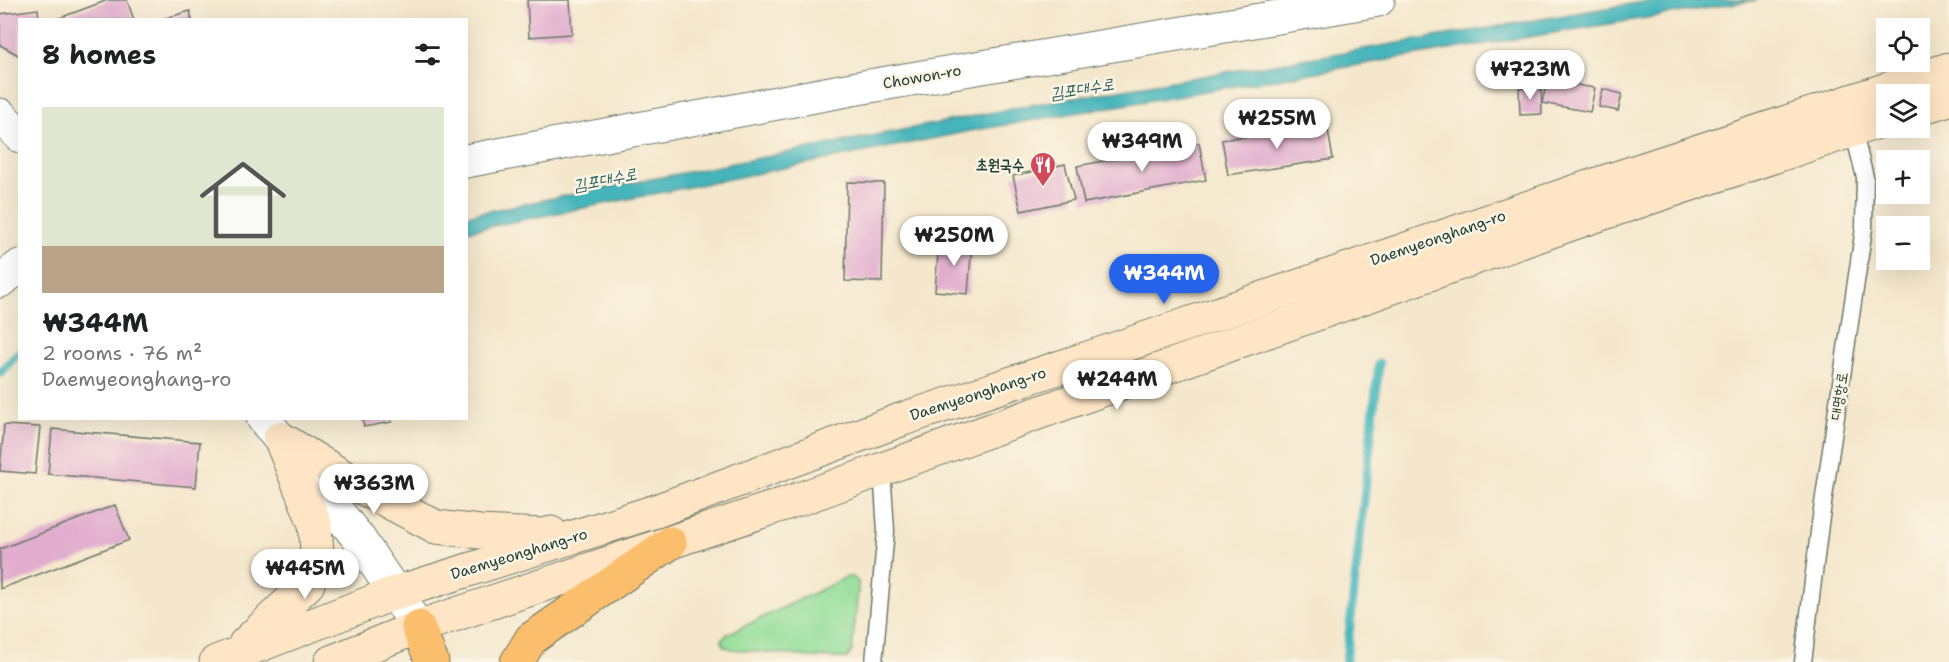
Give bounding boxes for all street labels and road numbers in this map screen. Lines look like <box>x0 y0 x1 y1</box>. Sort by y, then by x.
street label: Chowon-ro <box>881 60 963 94</box>
street label: Daemyeonghang-ro <box>1368 205 1508 271</box>
street label: Daemyeonghang-ro <box>907 363 1049 425</box>
street label: 대명항로 <box>1825 371 1853 421</box>
street label: Daemyeonghang-ro <box>448 524 590 584</box>

